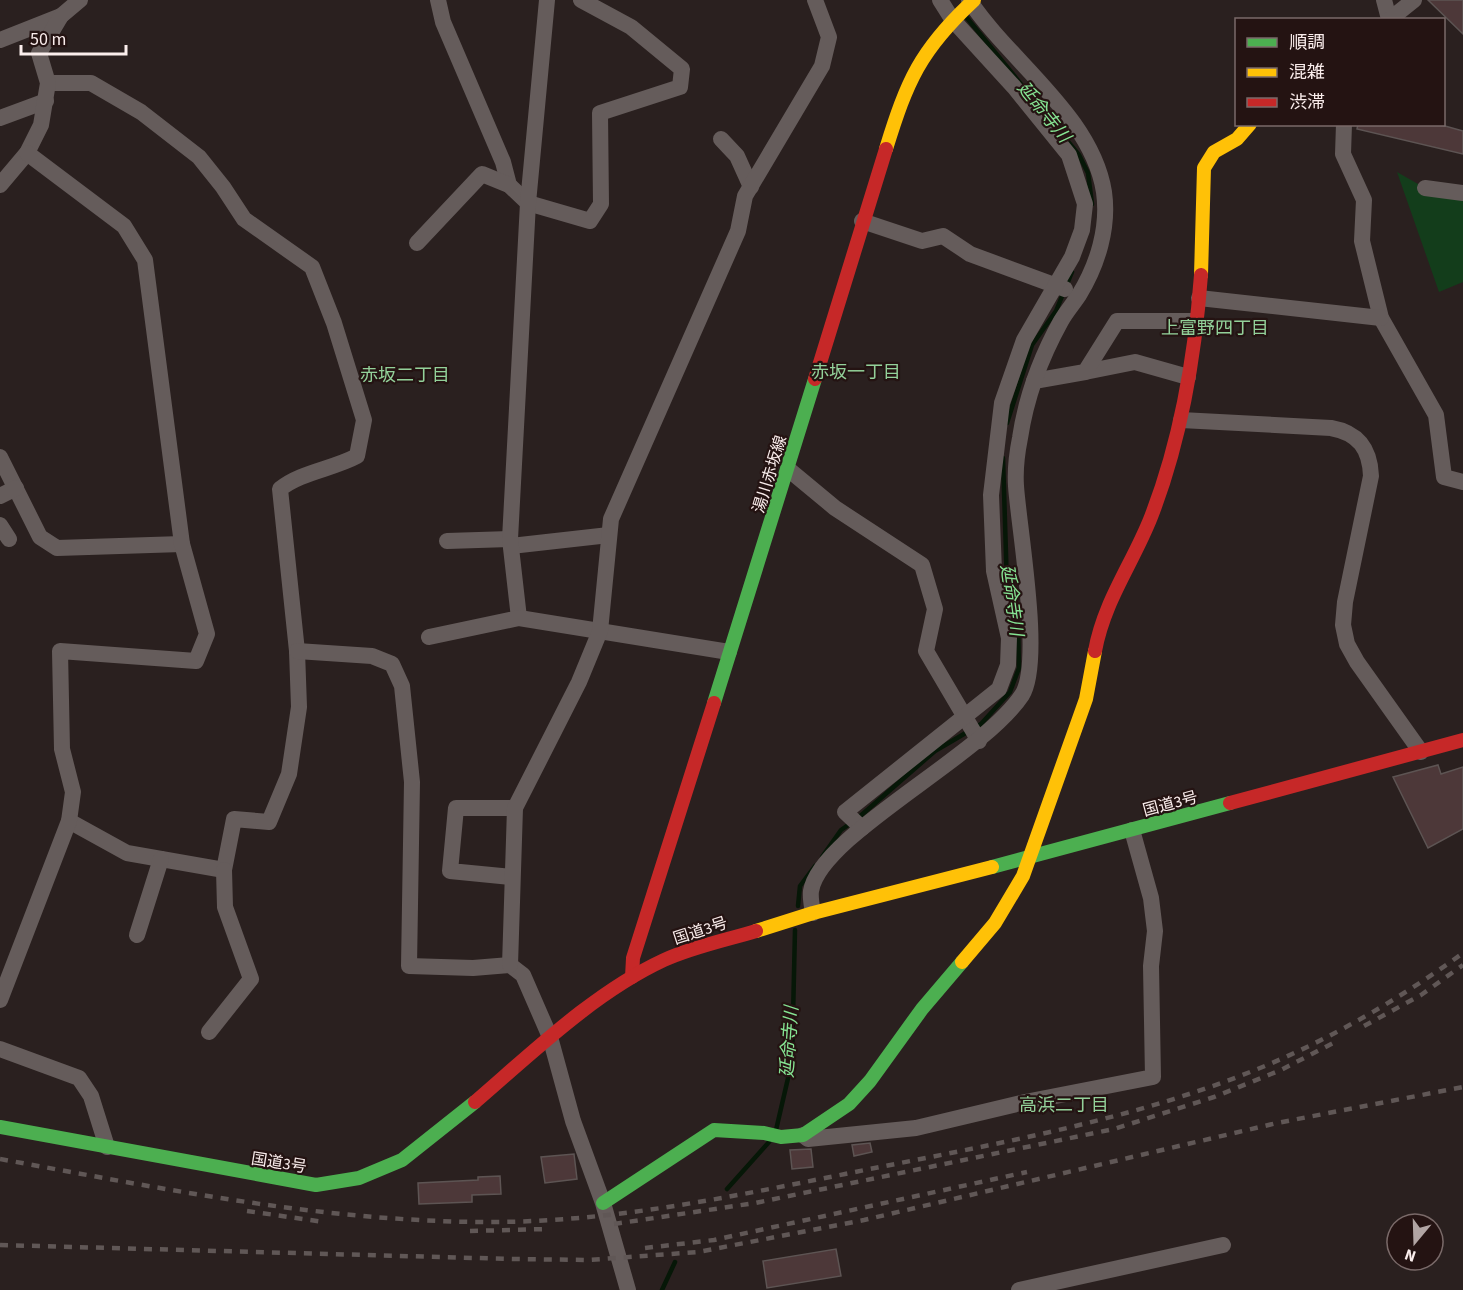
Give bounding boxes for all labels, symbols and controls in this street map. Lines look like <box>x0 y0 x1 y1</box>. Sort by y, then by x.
scale bar <box>21 18 126 56</box>
legend <box>1235 18 1445 126</box>
text: 50 m <box>30 27 66 52</box>
text: 順調 <box>1289 30 1325 55</box>
text: 混雑 <box>1289 60 1325 85</box>
water label: 延命寺川 <box>1011 76 1077 150</box>
text: 渋滞 <box>1289 90 1325 115</box>
district label: 上富野四丁目 <box>1161 316 1269 341</box>
district label: 赤坂一丁目 <box>811 360 901 385</box>
district label: 赤坂二丁目 <box>360 363 450 388</box>
street label: 湯川赤坂線 <box>748 433 792 516</box>
water label: 延命寺川 <box>994 563 1029 639</box>
street label: 国道3号 <box>1140 786 1200 822</box>
street label: 国道3号 <box>670 912 730 950</box>
water label: 延命寺川 <box>775 1003 805 1079</box>
district label: 高浜二丁目 <box>1019 1093 1109 1118</box>
street label: 国道3号 <box>249 1148 308 1178</box>
north arrow <box>1385 1212 1445 1272</box>
text: N <box>1402 1243 1419 1267</box>

